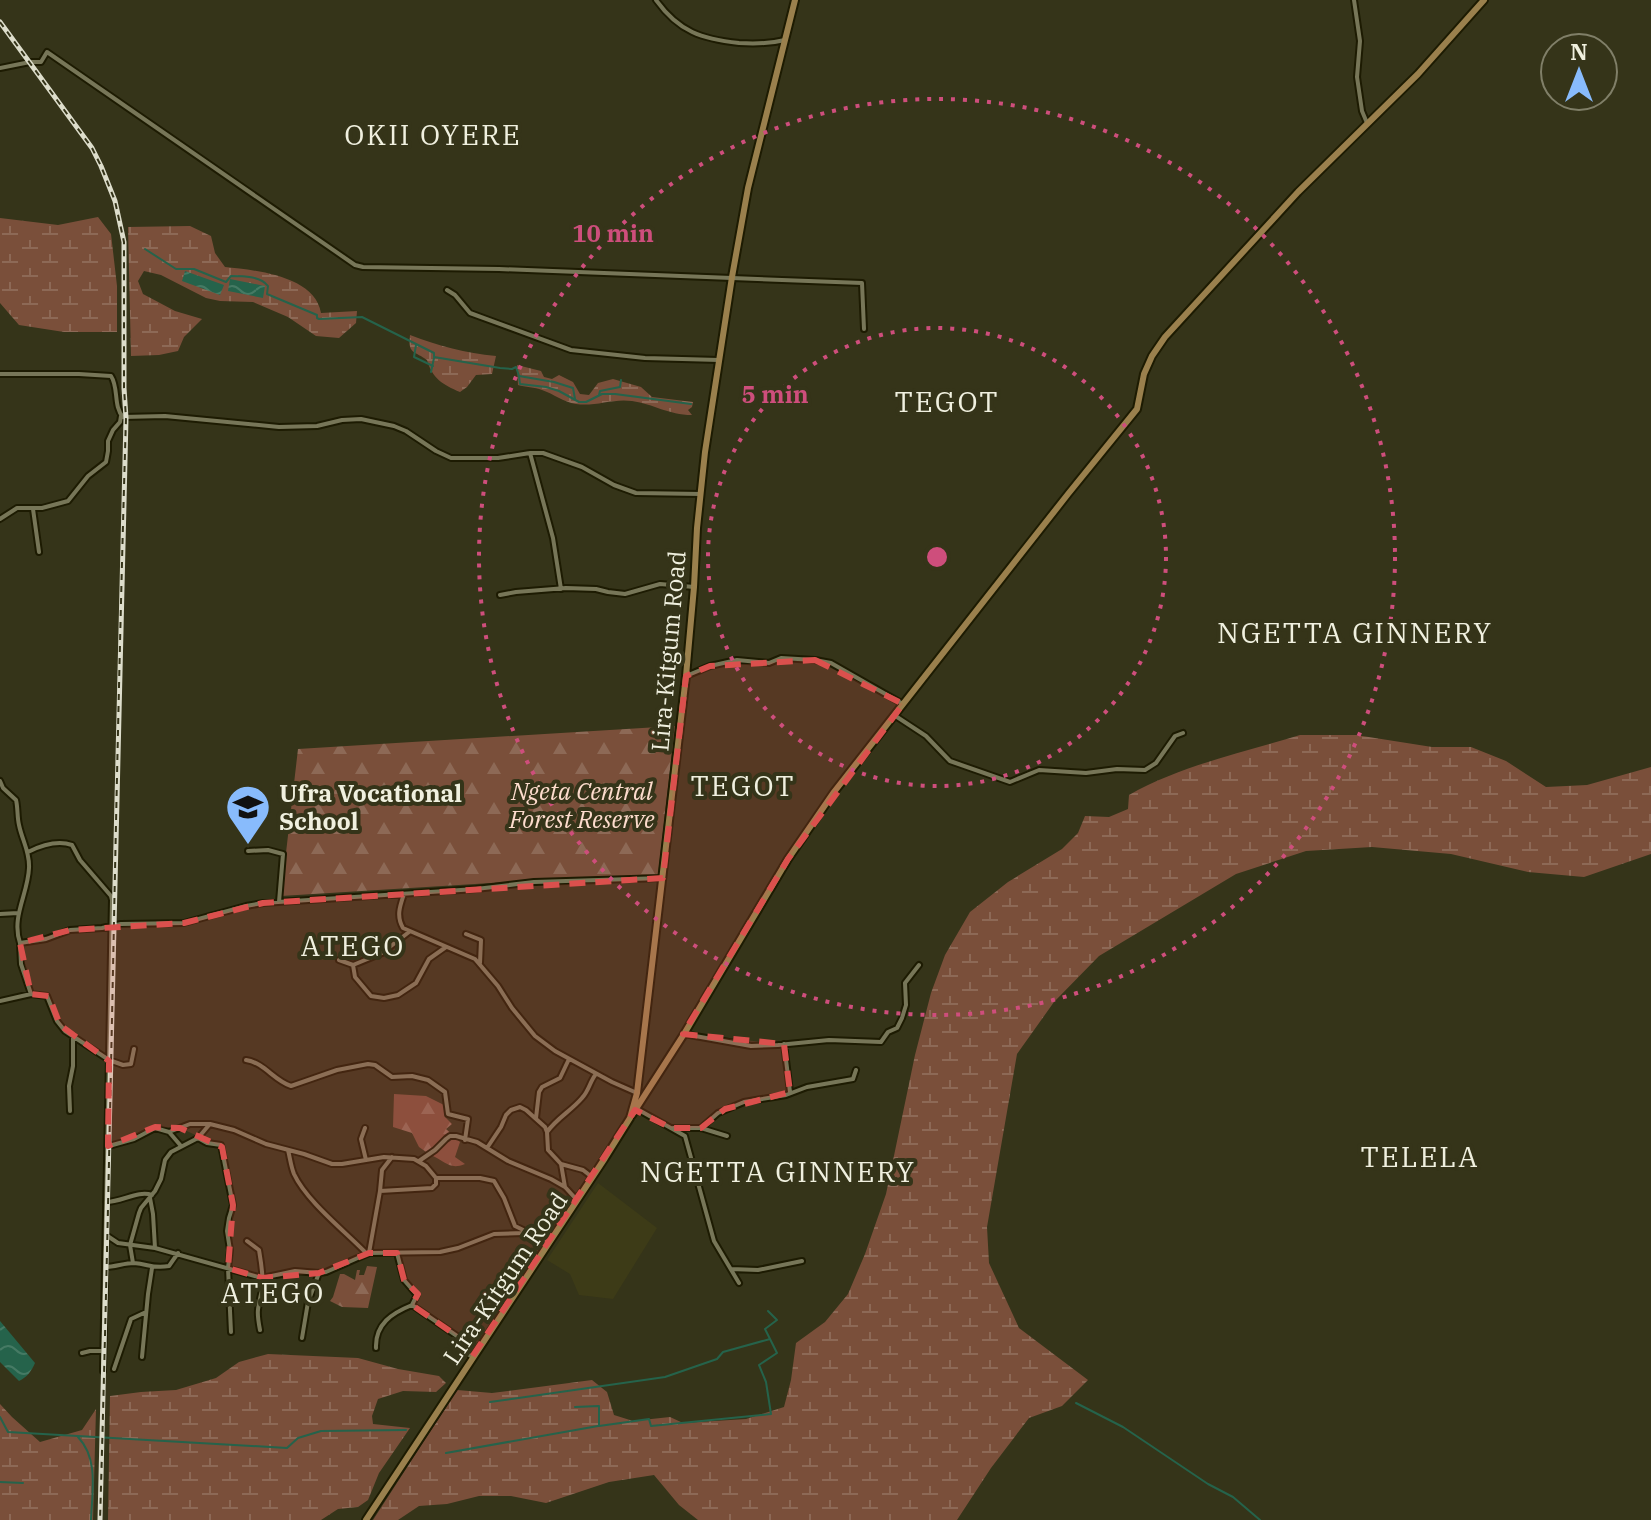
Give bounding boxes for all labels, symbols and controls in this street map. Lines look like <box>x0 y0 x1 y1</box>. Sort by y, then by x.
north arrow <box>1539 32 1619 112</box>
text: N <box>1570 37 1588 66</box>
district label: OKII OYERE <box>344 116 522 153</box>
text: 10 min <box>572 217 654 249</box>
text: 5 min <box>741 378 809 410</box>
district label: TEGOT <box>894 383 1000 420</box>
centre of rings <box>923 543 951 571</box>
street label: Lira-Kitgum Road <box>643 549 693 753</box>
district label: NGETTA GINNERY <box>1217 614 1493 651</box>
district label: TEGOT <box>690 767 796 804</box>
park label: Ngeta Central Forest Reserve <box>508 775 655 835</box>
place label: Ufra Vocational School <box>279 777 462 837</box>
school or university icon: Ufra Vocational School <box>224 783 272 846</box>
district label: ATEGO <box>301 927 405 964</box>
district label: TELELA <box>1361 1138 1479 1175</box>
district label: NGETTA GINNERY <box>640 1153 916 1190</box>
street label: Lira-Kitgum Road <box>435 1186 575 1370</box>
district label: ATEGO <box>221 1274 325 1311</box>

